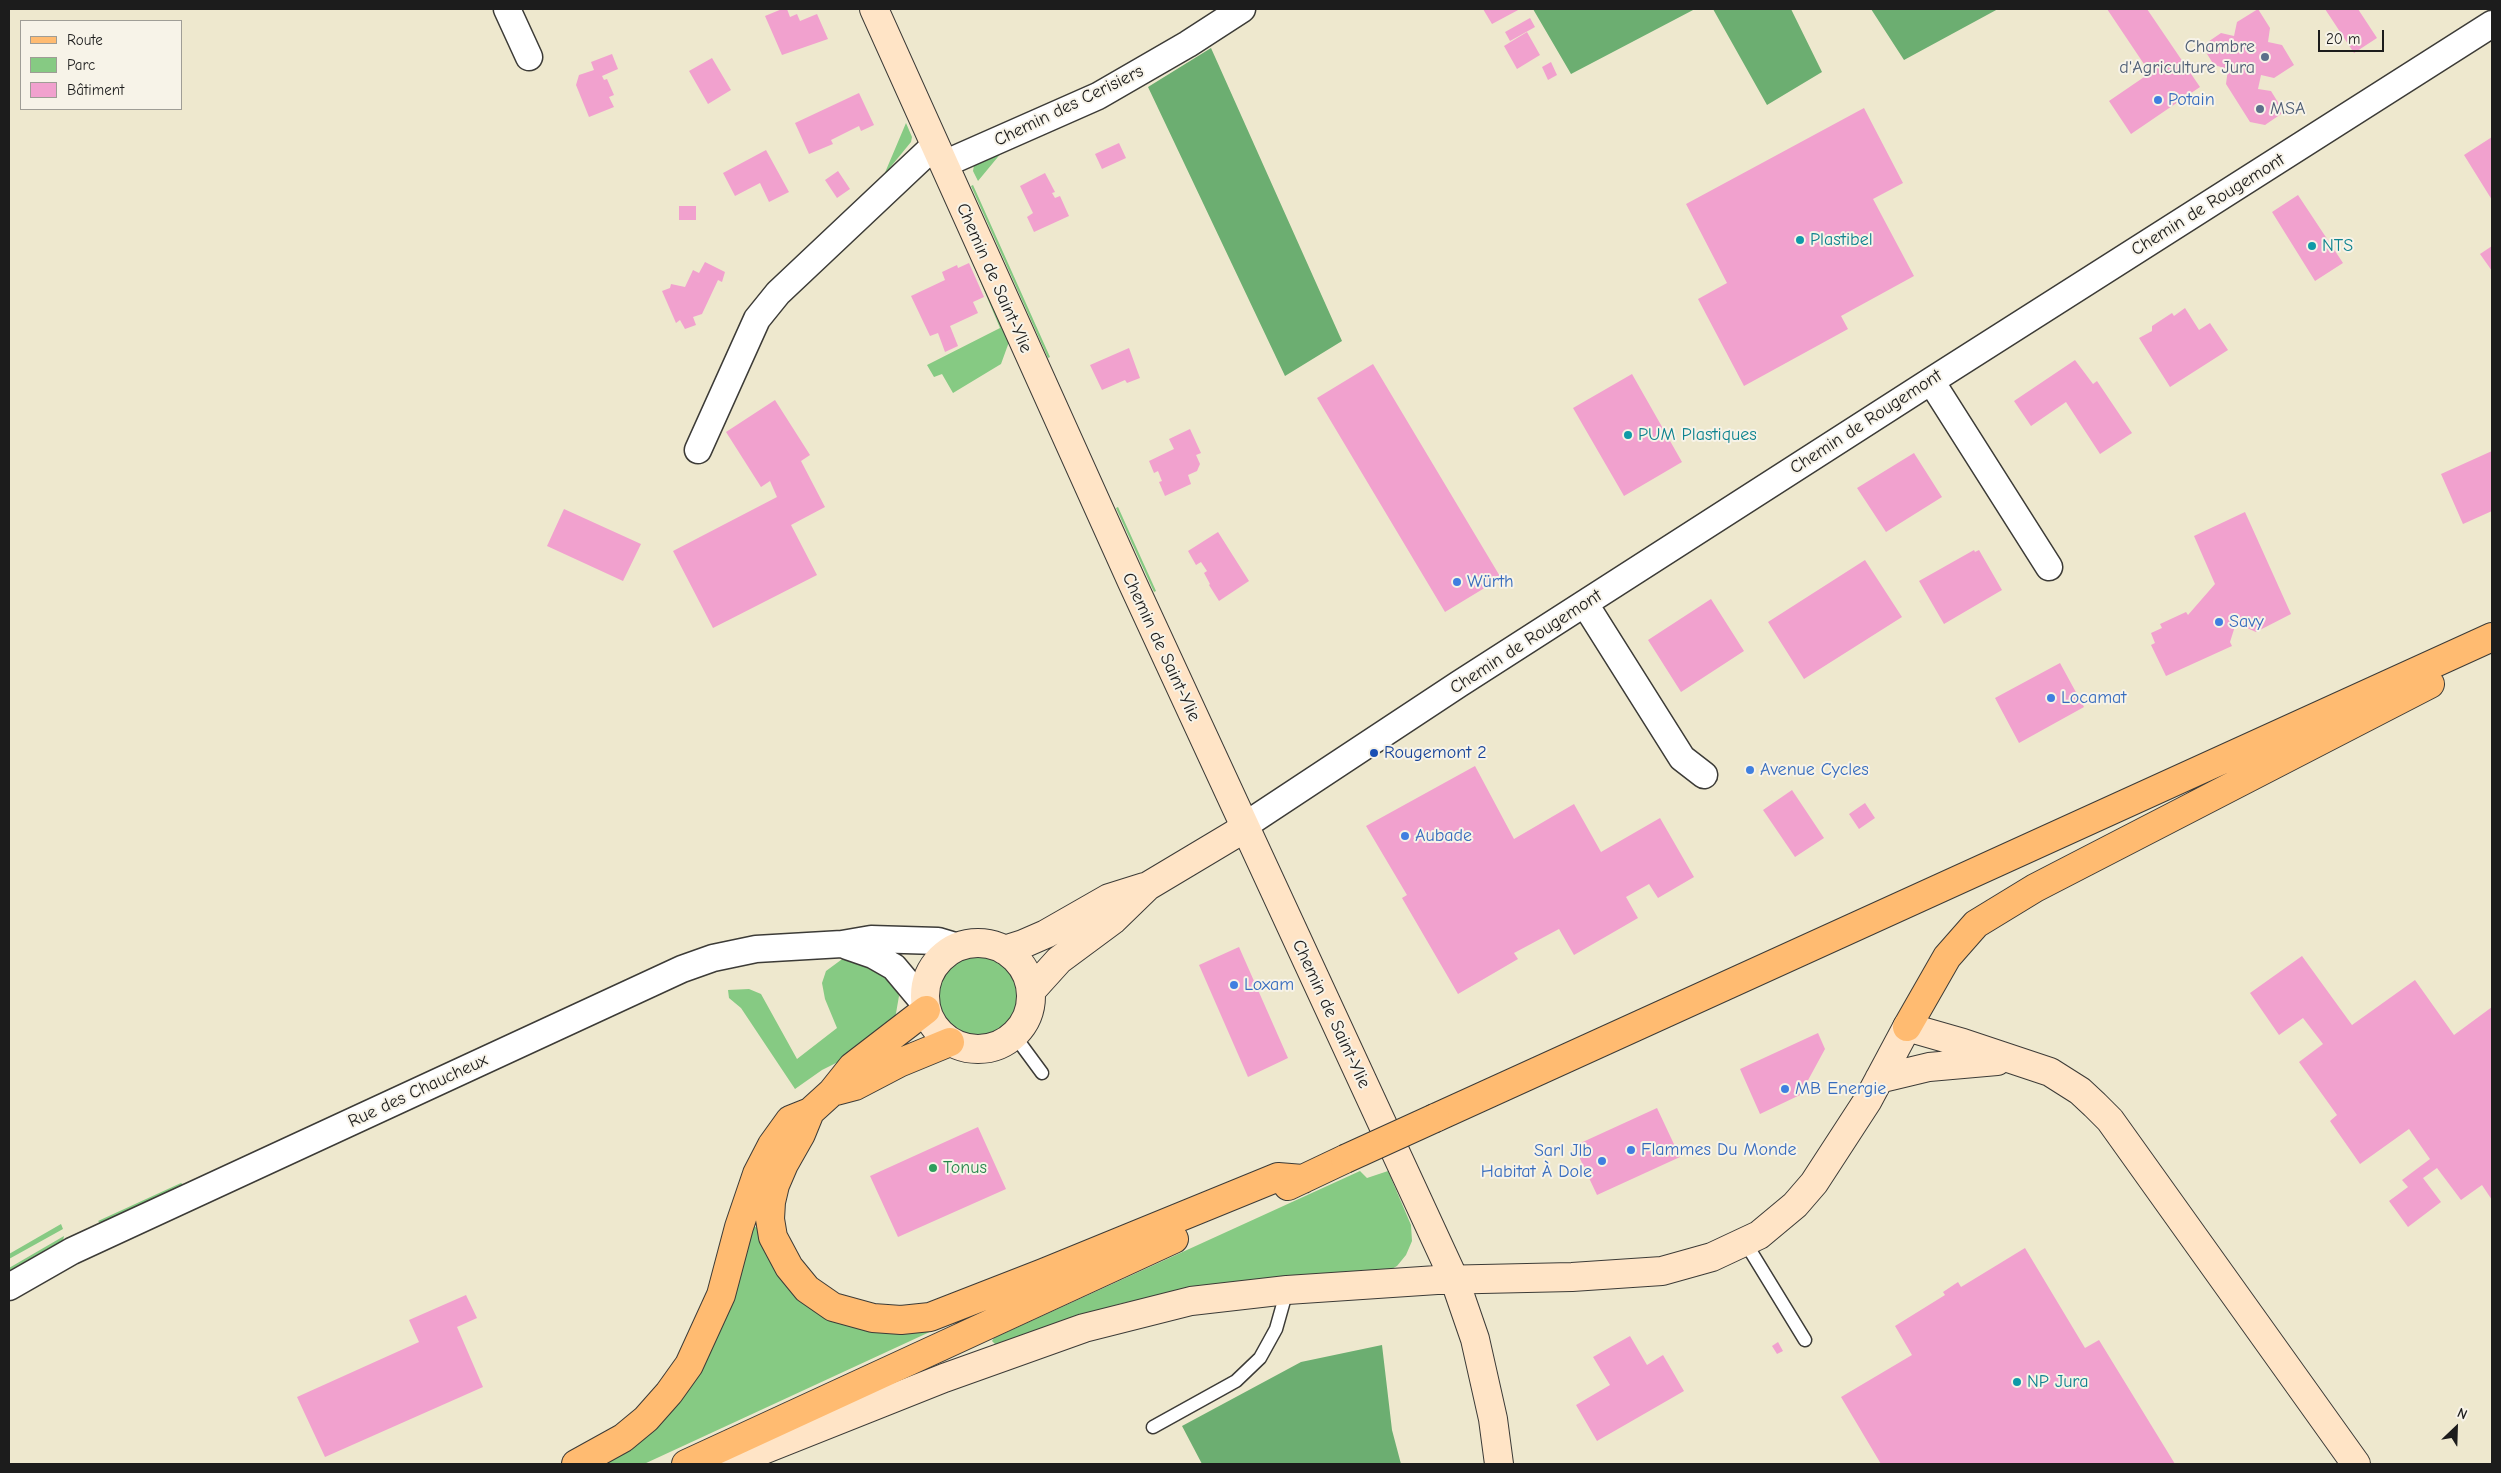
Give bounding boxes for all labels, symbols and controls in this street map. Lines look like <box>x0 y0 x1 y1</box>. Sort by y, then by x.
legend <box>20 20 182 110</box>
scale bar <box>2321 20 2387 52</box>
text: 20 m <box>2326 30 2360 48</box>
text: Route <box>67 31 103 49</box>
place label: Chambre d'Agriculture Jura <box>2119 36 2255 78</box>
marker: Chambre d'Agriculture Jura <box>2259 51 2271 63</box>
text: Parc <box>67 56 95 74</box>
street label: Chemin des Cerisiers <box>991 61 1147 151</box>
text: Bâtiment <box>67 81 124 99</box>
place label: Potain <box>2168 89 2215 111</box>
marker: Potain <box>2152 94 2164 106</box>
place label: MSA <box>2270 98 2305 120</box>
marker: MSA <box>2254 103 2266 115</box>
street label: Chemin de Rougemont <box>2127 149 2289 261</box>
street label: Chemin de Saint-Ylie <box>951 200 1037 356</box>
place label: Plastibel <box>1810 229 1873 251</box>
marker: Plastibel <box>1794 234 1806 246</box>
place label: NTS <box>2322 235 2353 257</box>
marker: NTS <box>2306 240 2318 252</box>
street label: Chemin de Rougemont <box>1786 365 1946 479</box>
place label: PUM Plastiques <box>1638 424 1757 446</box>
marker: PUM Plastiques <box>1622 429 1634 441</box>
street label: Chemin de Saint-Ylie <box>1117 569 1205 725</box>
place label: Würth <box>1467 571 1514 593</box>
marker: Würth <box>1451 576 1463 588</box>
street label: Chemin de Rougemont <box>1446 585 1606 699</box>
place label: Savy <box>2229 611 2264 633</box>
marker: Savy <box>2213 616 2225 628</box>
place label: Locamat <box>2061 687 2127 709</box>
marker: Locamat <box>2045 692 2057 704</box>
place label: Rougemont 2 <box>1384 742 1487 764</box>
marker: Rougemont 2 <box>1368 747 1380 759</box>
place label: Avenue Cycles <box>1760 759 1869 781</box>
marker: Avenue Cycles <box>1744 764 1756 776</box>
place label: Aubade <box>1415 825 1472 847</box>
marker: Aubade <box>1399 830 1411 842</box>
street label: Chemin de Saint-Ylie <box>1287 936 1375 1092</box>
place label: Loxam <box>1244 974 1294 996</box>
marker: Loxam <box>1228 979 1240 991</box>
street label: Rue des Chaucheux <box>345 1049 491 1133</box>
place label: MB Energie <box>1795 1078 1886 1100</box>
marker: MB Energie <box>1779 1083 1791 1095</box>
place label: Flammes Du Monde <box>1641 1139 1797 1161</box>
place label: Sarl Jlb Habitat À Dole <box>1481 1140 1592 1182</box>
marker: Flammes Du Monde <box>1625 1144 1637 1156</box>
marker: Sarl Jlb Habitat À Dole <box>1596 1155 1608 1167</box>
place label: Tonus <box>943 1157 987 1179</box>
marker: Tonus <box>927 1162 939 1174</box>
place label: NP Jura <box>2027 1371 2088 1393</box>
marker: NP Jura <box>2011 1376 2023 1388</box>
north arrow <box>2431 1403 2481 1453</box>
text: N <box>2455 1404 2470 1423</box>

